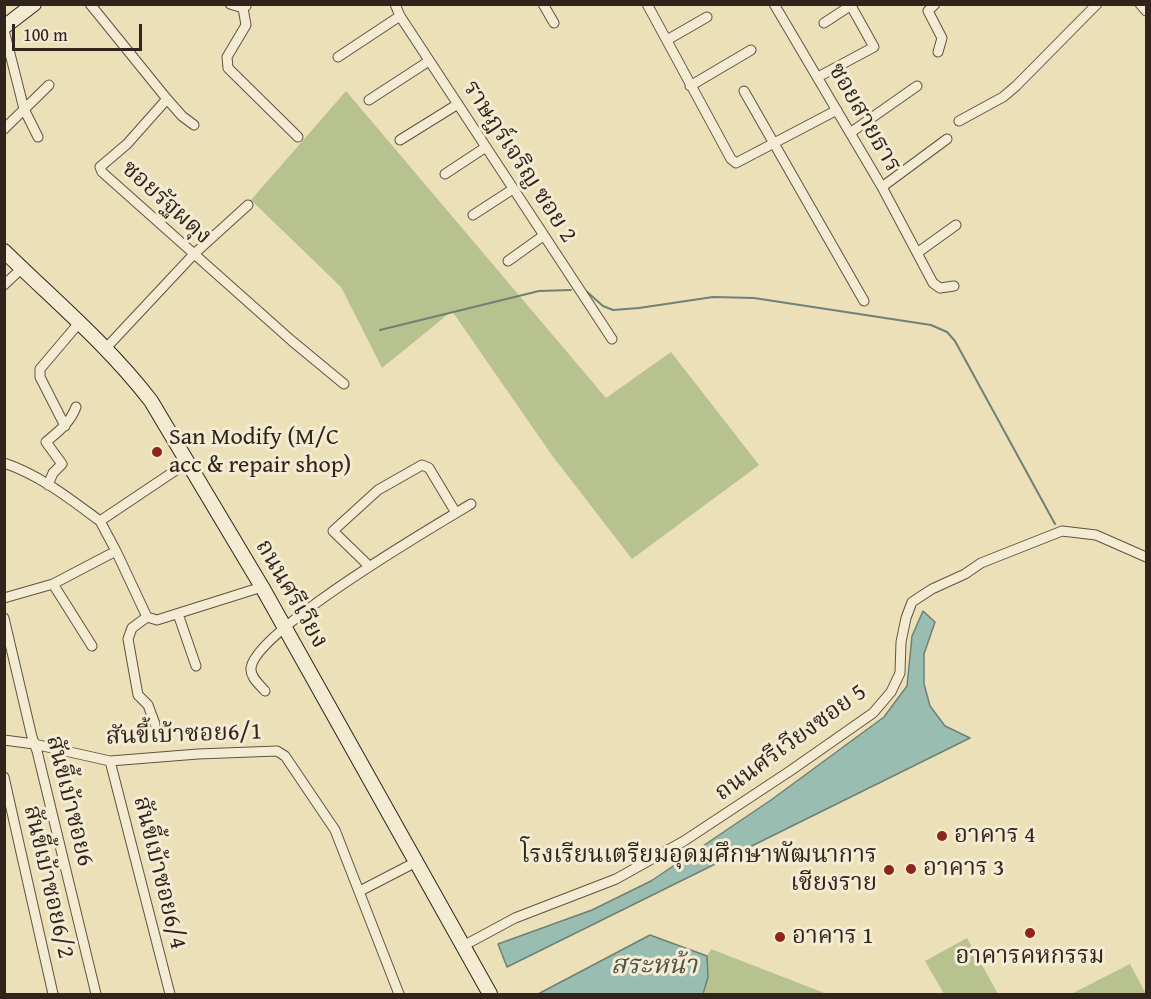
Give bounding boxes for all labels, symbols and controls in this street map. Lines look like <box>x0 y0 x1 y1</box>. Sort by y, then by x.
scale bar <box>15 12 146 50</box>
text: 100 m <box>23 21 68 48</box>
street label: ซอยสายธาร <box>821 58 907 178</box>
street label: ราษฎร์เจริญ ซอย 2 <box>456 76 582 248</box>
street label: ซอยรัฐผดุง <box>115 155 217 251</box>
place label: San Modify (M/C acc & repair shop) <box>169 424 351 480</box>
marker: San Modify (M/C acc & repair shop) <box>150 445 164 459</box>
street label: ถนนศรีเวียง <box>248 534 334 654</box>
street label: ถนนศรีเวียงซอย 5 <box>710 678 872 808</box>
street label: สันขี้เบ้าซอย6/1 <box>105 718 263 752</box>
street label: สันขี้เบ้าซอย6 <box>39 733 99 869</box>
street label: สันขี้เบ้าซอย6/4 <box>126 794 192 952</box>
street label: สันขี้เบ้าซอย6/2 <box>16 803 80 961</box>
place label: อาคาร 4 <box>954 822 1036 850</box>
marker: อาคาร 4 <box>935 829 949 843</box>
place label: โรงเรียนเตรียมอุดมศึกษาพัฒนาการ เชียงราย <box>520 842 877 898</box>
place label: อาคาร 3 <box>923 855 1005 883</box>
marker: อาคาร 3 <box>904 862 918 876</box>
marker: โรงเรียนเตรียมอุดมศึกษาพัฒนาการ เชียงราย <box>882 863 896 877</box>
place label: อาคาร 1 <box>792 923 874 951</box>
marker: อาคารคหกรรม <box>1023 926 1037 940</box>
marker: อาคาร 1 <box>773 930 787 944</box>
place label: อาคารคหกรรม <box>955 943 1105 971</box>
water label: สระหน้า <box>611 950 697 982</box>

